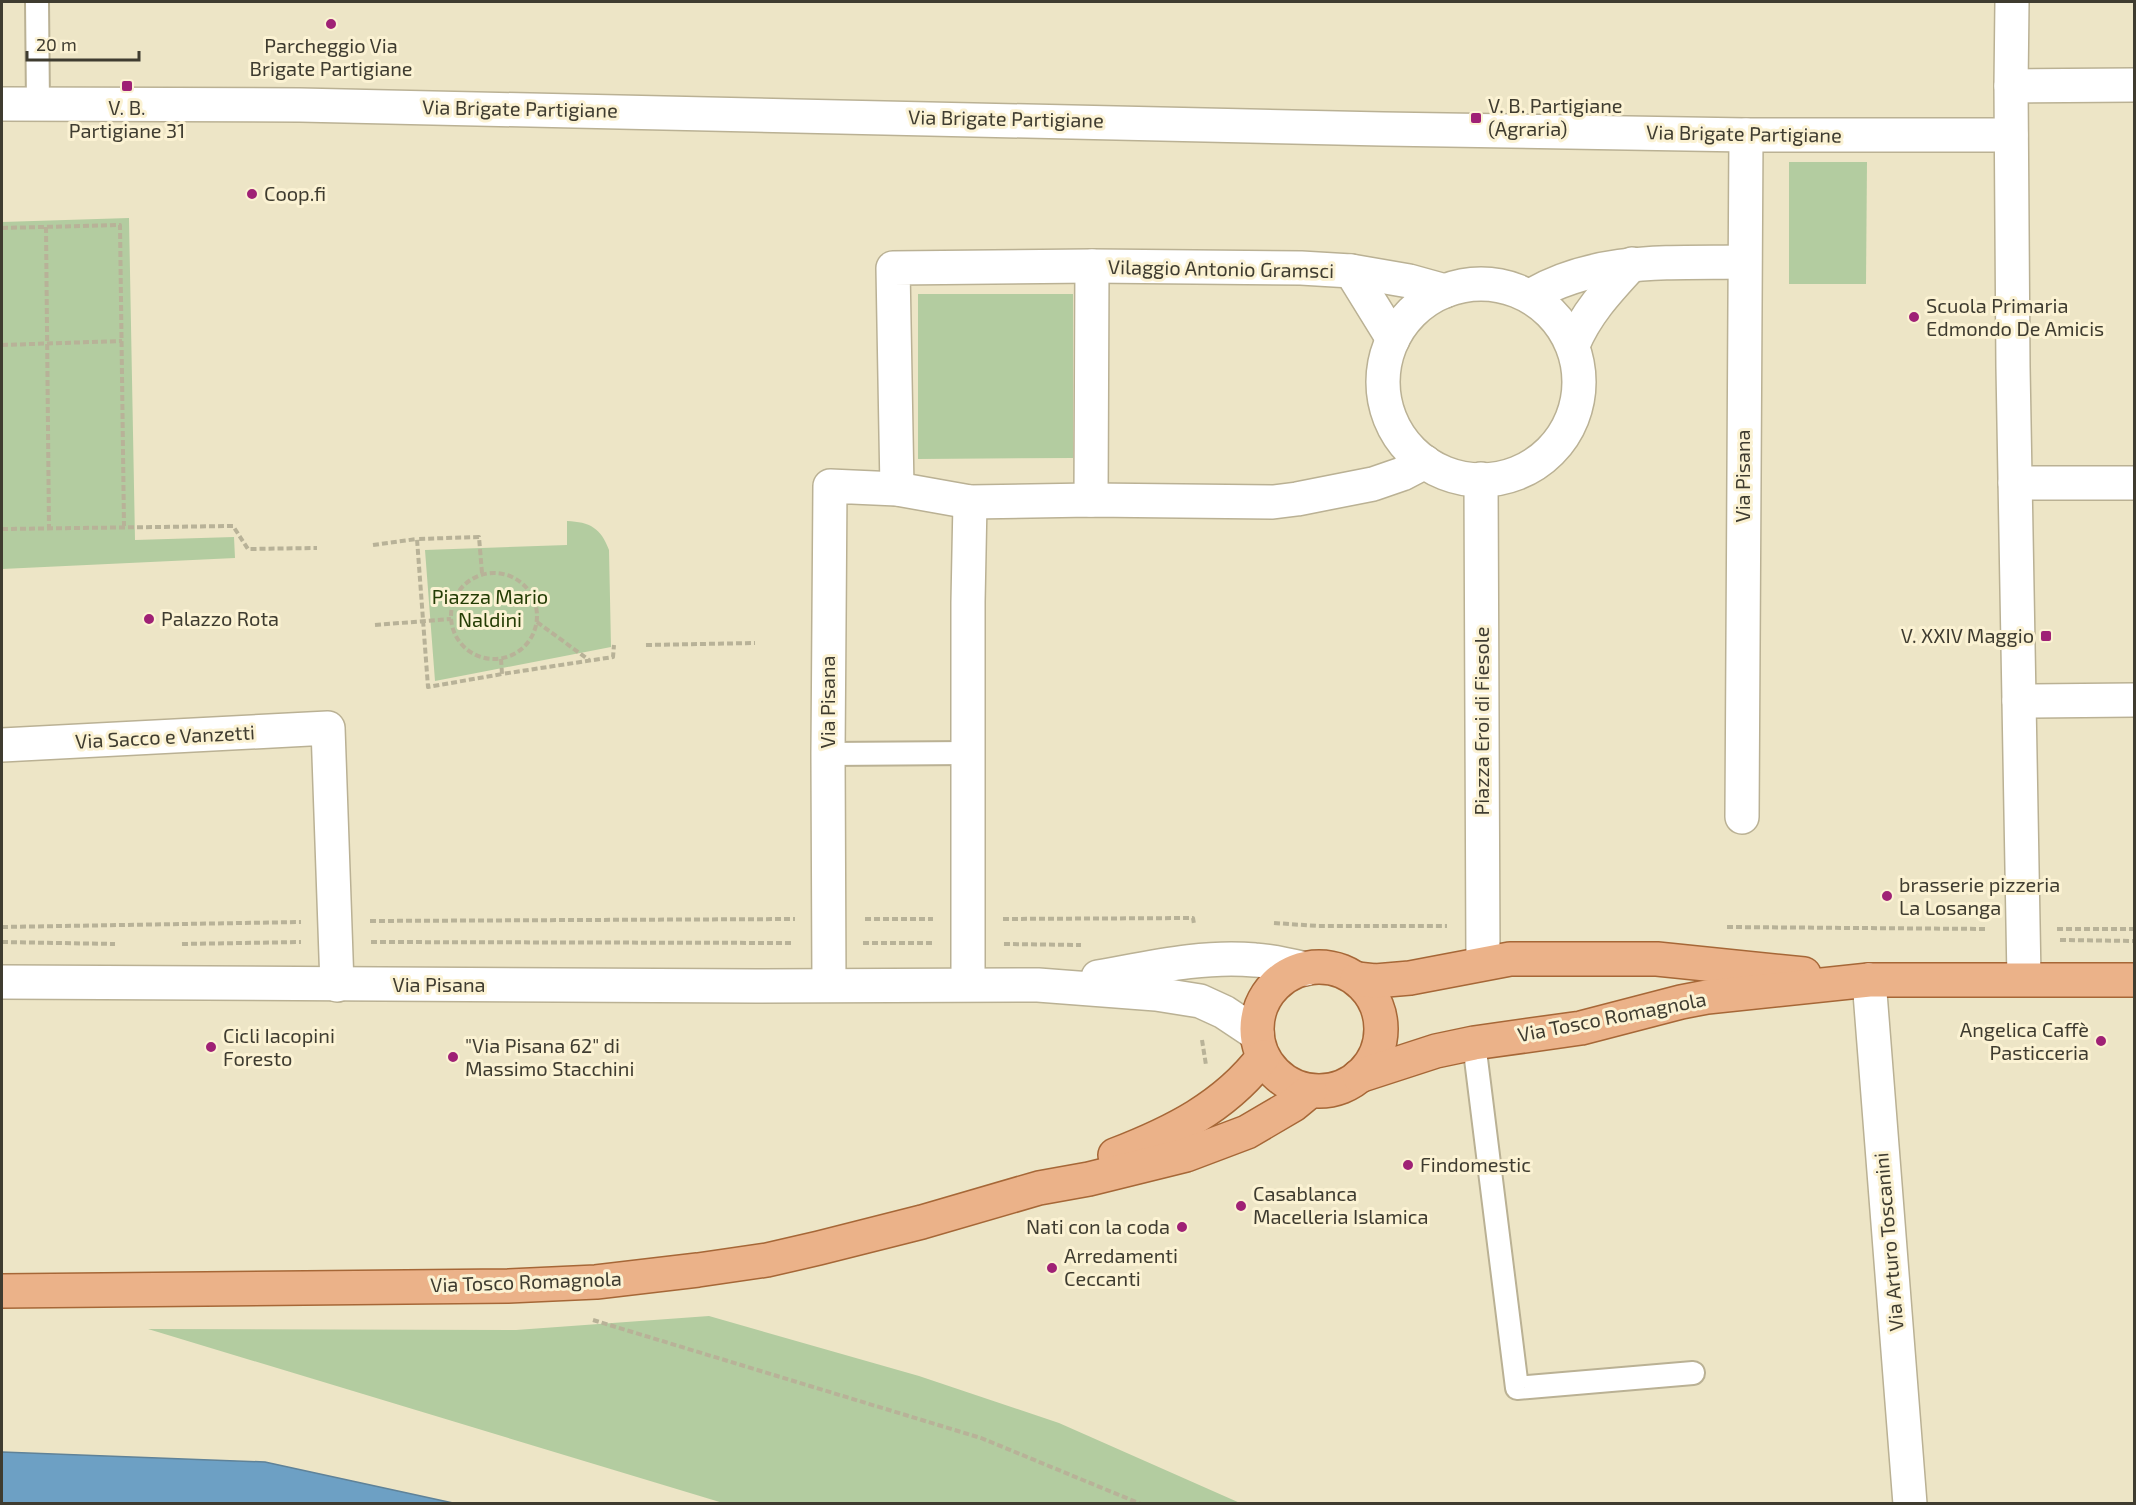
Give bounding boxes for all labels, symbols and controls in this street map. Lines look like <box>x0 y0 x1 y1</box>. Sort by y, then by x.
marker: Parcheggio Via Brigate Partigiane <box>324 17 338 31</box>
scale bar <box>27 24 140 62</box>
text: 20 m <box>36 33 77 55</box>
place label: Parcheggio Via Brigate Partigiane <box>250 33 413 80</box>
marker: V. B. Partigiane 31 <box>120 79 134 93</box>
place label: V. B. Partigiane (Agraria) <box>1488 93 1623 140</box>
street label: Via Brigate Partigiane <box>422 94 618 122</box>
place label: V. B. Partigiane 31 <box>69 95 185 142</box>
street label: Via Brigate Partigiane <box>908 104 1104 132</box>
marker: V. B. Partigiane (Agraria) <box>1469 111 1483 125</box>
street label: Via Brigate Partigiane <box>1646 119 1842 147</box>
place label: Coop.fi <box>264 181 326 205</box>
marker: Coop.fi <box>245 187 259 201</box>
street label: Vilaggio Antonio Gramsci <box>1108 254 1334 282</box>
place label: Scuola Primaria Edmondo De Amicis <box>1926 293 2104 340</box>
marker: Scuola Primaria Edmondo De Amicis <box>1907 310 1921 324</box>
street label: Via Pisana <box>1730 429 1754 523</box>
park label: Piazza Mario Naldini <box>432 584 548 631</box>
place label: Palazzo Rota <box>161 606 279 630</box>
marker: Palazzo Rota <box>142 612 156 626</box>
place label: V. XXIV Maggio <box>1901 623 2034 647</box>
street label: Piazza Eroi di Fiesole <box>1469 627 1493 815</box>
marker: V. XXIV Maggio <box>2039 629 2053 643</box>
street label: Via Pisana <box>815 655 839 749</box>
street label: Via Sacco e Vanzetti <box>74 719 255 753</box>
place label: brasserie pizzeria La Losanga <box>1899 872 2060 919</box>
marker: brasserie pizzeria La Losanga <box>1880 889 1894 903</box>
street label: Via Pisana <box>392 972 486 996</box>
street label: Via Tosco Romagnola <box>1515 986 1708 1046</box>
place label: Angelica Caffè Pasticceria <box>1960 1017 2089 1064</box>
place label: Cicli Iacopini Foresto <box>223 1023 335 1070</box>
place label: "Via Pisana 62" di Massimo Stacchini <box>465 1033 634 1080</box>
marker: Angelica Caffè Pasticceria <box>2094 1034 2108 1048</box>
marker: Cicli Iacopini Foresto <box>204 1040 218 1054</box>
marker: "Via Pisana 62" di Massimo Stacchini <box>446 1050 460 1064</box>
place label: Findomestic <box>1420 1152 1531 1176</box>
street label: Via Arturo Toscanini <box>1868 1152 1908 1333</box>
marker: Findomestic <box>1401 1158 1415 1172</box>
place label: Casablanca Macelleria Islamica <box>1253 1181 1428 1228</box>
marker: Casablanca Macelleria Islamica <box>1234 1199 1248 1213</box>
place label: Nati con la coda <box>1026 1214 1170 1238</box>
marker: Nati con la coda <box>1175 1220 1189 1234</box>
place label: Arredamenti Ceccanti <box>1064 1243 1178 1290</box>
marker: Arredamenti Ceccanti <box>1045 1261 1059 1275</box>
street label: Via Tosco Romagnola <box>430 1266 622 1296</box>

